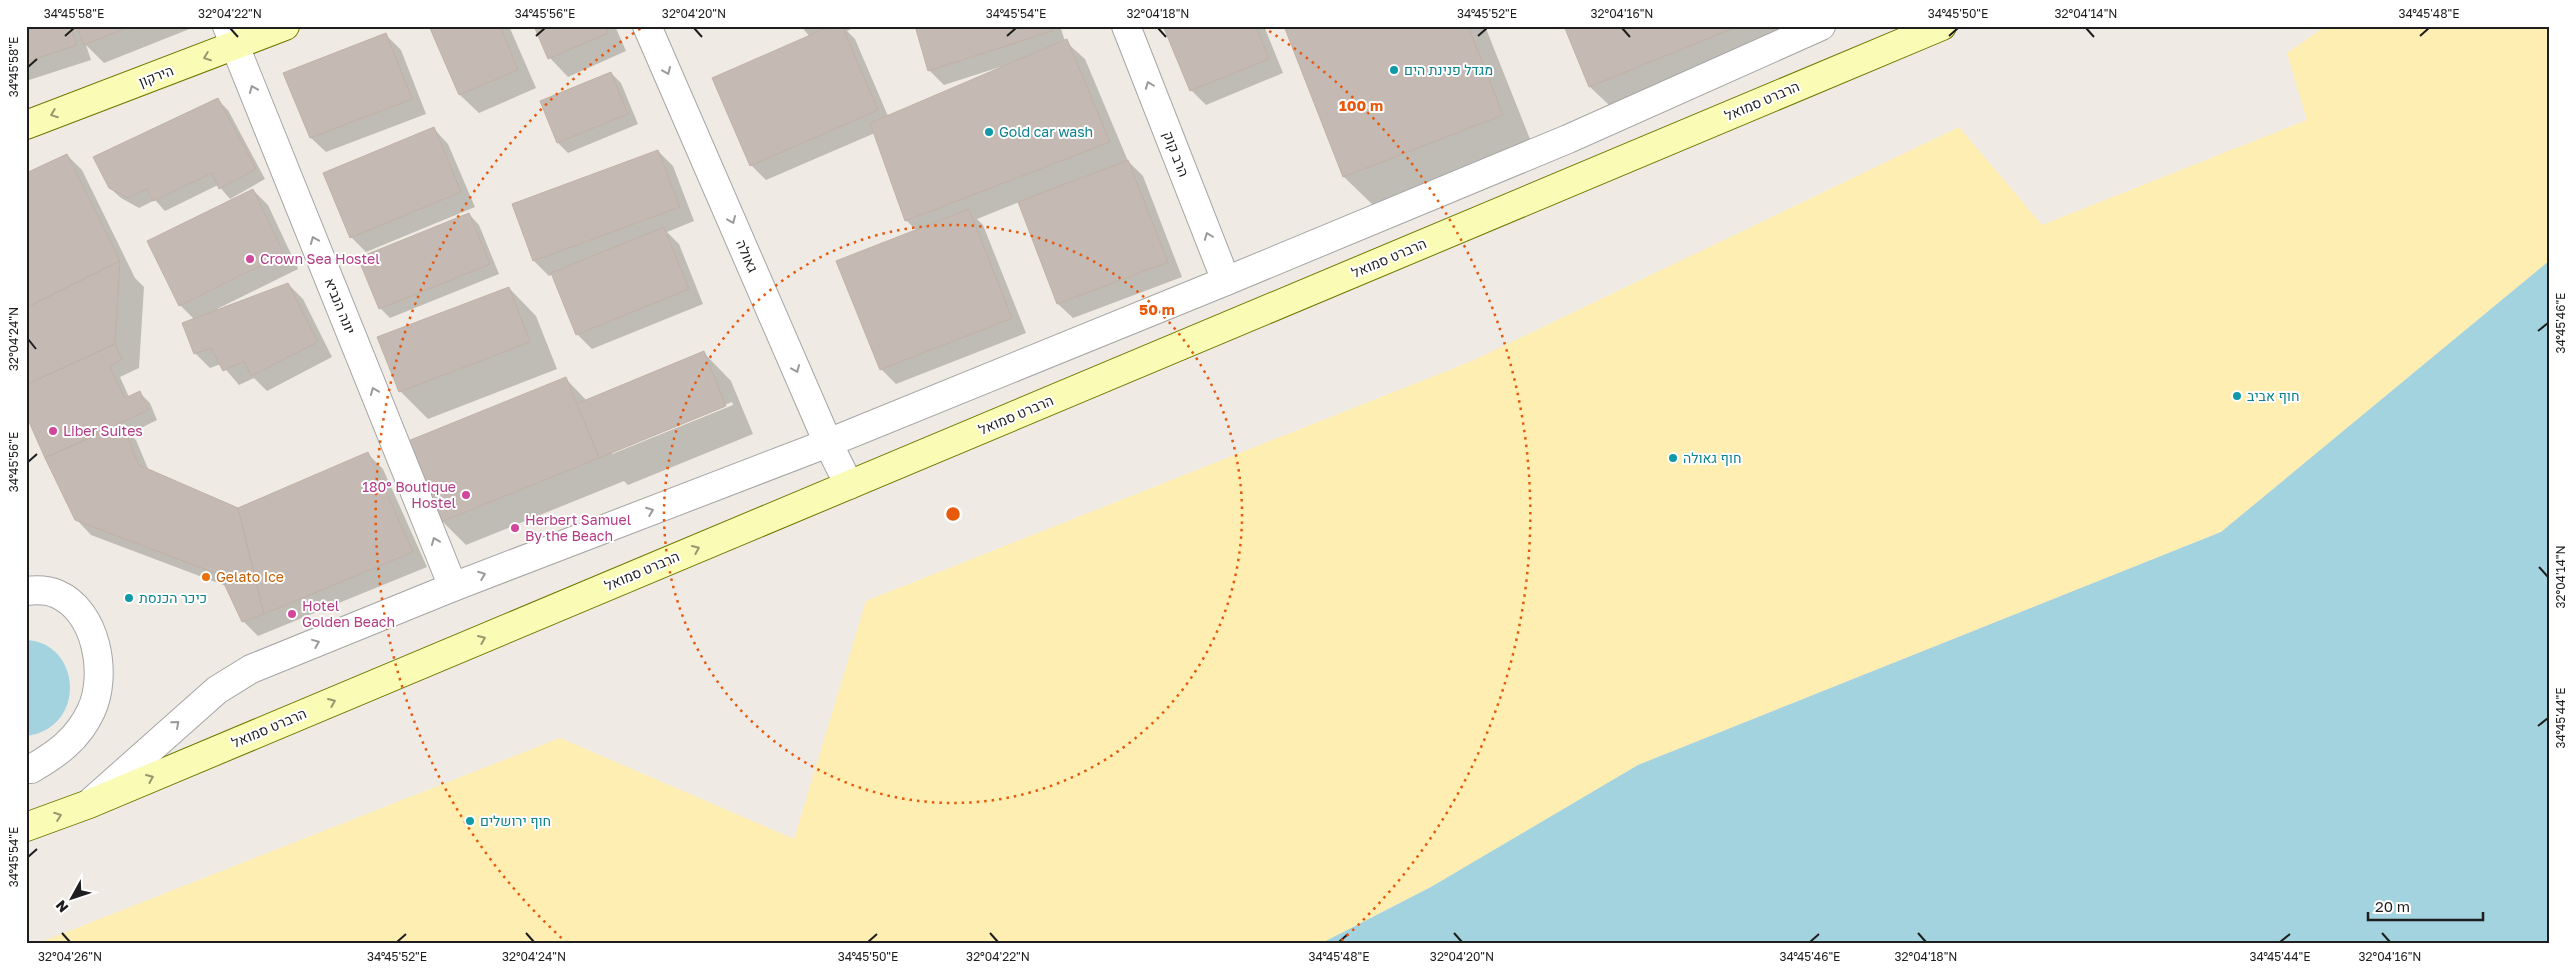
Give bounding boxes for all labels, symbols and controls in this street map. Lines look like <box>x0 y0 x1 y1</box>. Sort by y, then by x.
text: 34°45'58"E <box>44 6 104 21</box>
text: 32°04'22"N <box>198 6 262 21</box>
text: 34°45'56"E <box>515 6 575 21</box>
text: 32°04'20"N <box>662 6 726 21</box>
text: 34°45'54"E <box>986 6 1046 21</box>
text: 32°04'18"N <box>1126 6 1190 21</box>
text: 34°45'52"E <box>1457 6 1517 21</box>
text: 32°04'16"N <box>1591 6 1653 21</box>
text: 34°45'50"E <box>1928 6 1988 21</box>
text: 32°04'14"N <box>2054 6 2118 21</box>
text: 34°45'48"E <box>2399 6 2459 21</box>
text: 34°45'58"E <box>6 37 21 97</box>
one-way arrow <box>203 51 211 61</box>
street label: הירקון <box>136 61 176 90</box>
place label: מגדל פנינת הים <box>1404 61 1493 78</box>
marker: מגדל פנינת הים <box>1388 64 1400 76</box>
one-way arrow <box>660 66 671 75</box>
street label: הרברט סמואל <box>1722 77 1802 124</box>
one-way arrow <box>1144 81 1155 90</box>
one-way arrow <box>249 85 259 94</box>
text: 100 m <box>1339 96 1383 114</box>
one-way arrow <box>51 108 59 118</box>
place label: Gold car wash <box>999 123 1093 140</box>
marker: Gold car wash <box>983 126 995 138</box>
street label: הרב קוק <box>1160 129 1193 179</box>
one-way arrow <box>725 215 736 224</box>
one-way arrow <box>1204 232 1214 241</box>
street label: הרברט סמואל <box>1349 234 1429 281</box>
one-way arrow <box>309 236 320 245</box>
street label: גאולה <box>733 237 762 275</box>
place label: Crown Sea Hostel <box>260 250 380 267</box>
marker: Crown Sea Hostel <box>244 253 256 265</box>
street label: יונה הנביא <box>322 275 359 336</box>
text: 34°45'46"E <box>2553 293 2568 353</box>
text: 50 m <box>1139 300 1175 318</box>
text: 32°04'24"N <box>6 307 21 371</box>
one-way arrow <box>790 364 801 373</box>
one-way arrow <box>370 387 381 396</box>
place label: חוף אביב <box>2247 387 2299 404</box>
marker: חוף אביב <box>2231 390 2243 402</box>
street label: הרברט סמואל <box>976 391 1056 438</box>
place label: Liber Suites <box>63 422 143 439</box>
marker: Liber Suites <box>47 425 59 437</box>
text: 34°45'56"E <box>6 432 21 492</box>
place label: חוף גאולה <box>1683 449 1741 466</box>
marker: חוף גאולה <box>1667 452 1679 464</box>
place label: 180° Boutique Hostel <box>362 478 456 511</box>
marker: 180° Boutique Hostel <box>460 489 472 501</box>
centre of rings <box>944 505 962 523</box>
one-way arrow <box>646 507 654 517</box>
place label: Herbert Samuel By the Beach <box>525 511 631 544</box>
marker: Herbert Samuel By the Beach <box>509 522 521 534</box>
one-way arrow <box>431 537 441 546</box>
one-way arrow <box>691 544 700 555</box>
text: 32°04'14"N <box>2553 545 2568 609</box>
street label: הרברט סמואל <box>602 547 682 594</box>
place label: Gelato Ice <box>216 568 284 585</box>
marker: Gelato Ice <box>200 571 212 583</box>
one-way arrow <box>478 571 486 581</box>
place label: כיכר הכנסת <box>139 589 207 606</box>
marker: כיכר הכנסת <box>123 592 135 604</box>
place label: Hotel Golden Beach <box>302 597 395 630</box>
marker: Hotel Golden Beach <box>286 608 298 620</box>
one-way arrow <box>477 634 486 645</box>
one-way arrow <box>311 639 319 649</box>
text: 34°45'44"E <box>2553 688 2568 748</box>
one-way arrow <box>327 697 336 708</box>
street label: הרברט סמואל <box>229 704 309 751</box>
one-way arrow <box>171 721 180 730</box>
one-way arrow <box>145 774 154 785</box>
one-way arrow <box>53 812 61 822</box>
place label: חוף ירושלים <box>480 812 551 829</box>
marker: חוף ירושלים <box>464 815 476 827</box>
text: 34°45'54"E <box>6 827 21 887</box>
north arrow <box>48 872 98 922</box>
scale bar <box>2368 890 2482 922</box>
text: N <box>52 897 72 916</box>
text: 20 m <box>2375 897 2410 915</box>
text: 32°04'26"N <box>38 949 102 964</box>
text: 34°45'52"E <box>367 949 427 964</box>
text: 32°04'24"N <box>502 949 566 964</box>
text: 34°45'50"E <box>838 949 898 964</box>
text: 32°04'22"N <box>966 949 1030 964</box>
text: 34°45'48"E <box>1309 949 1369 964</box>
text: 32°04'20"N <box>1430 949 1494 964</box>
text: 34°45'46"E <box>1780 949 1840 964</box>
text: 32°04'18"N <box>1894 949 1958 964</box>
text: 34°45'44"E <box>2250 949 2310 964</box>
text: 32°04'16"N <box>2359 949 2421 964</box>

